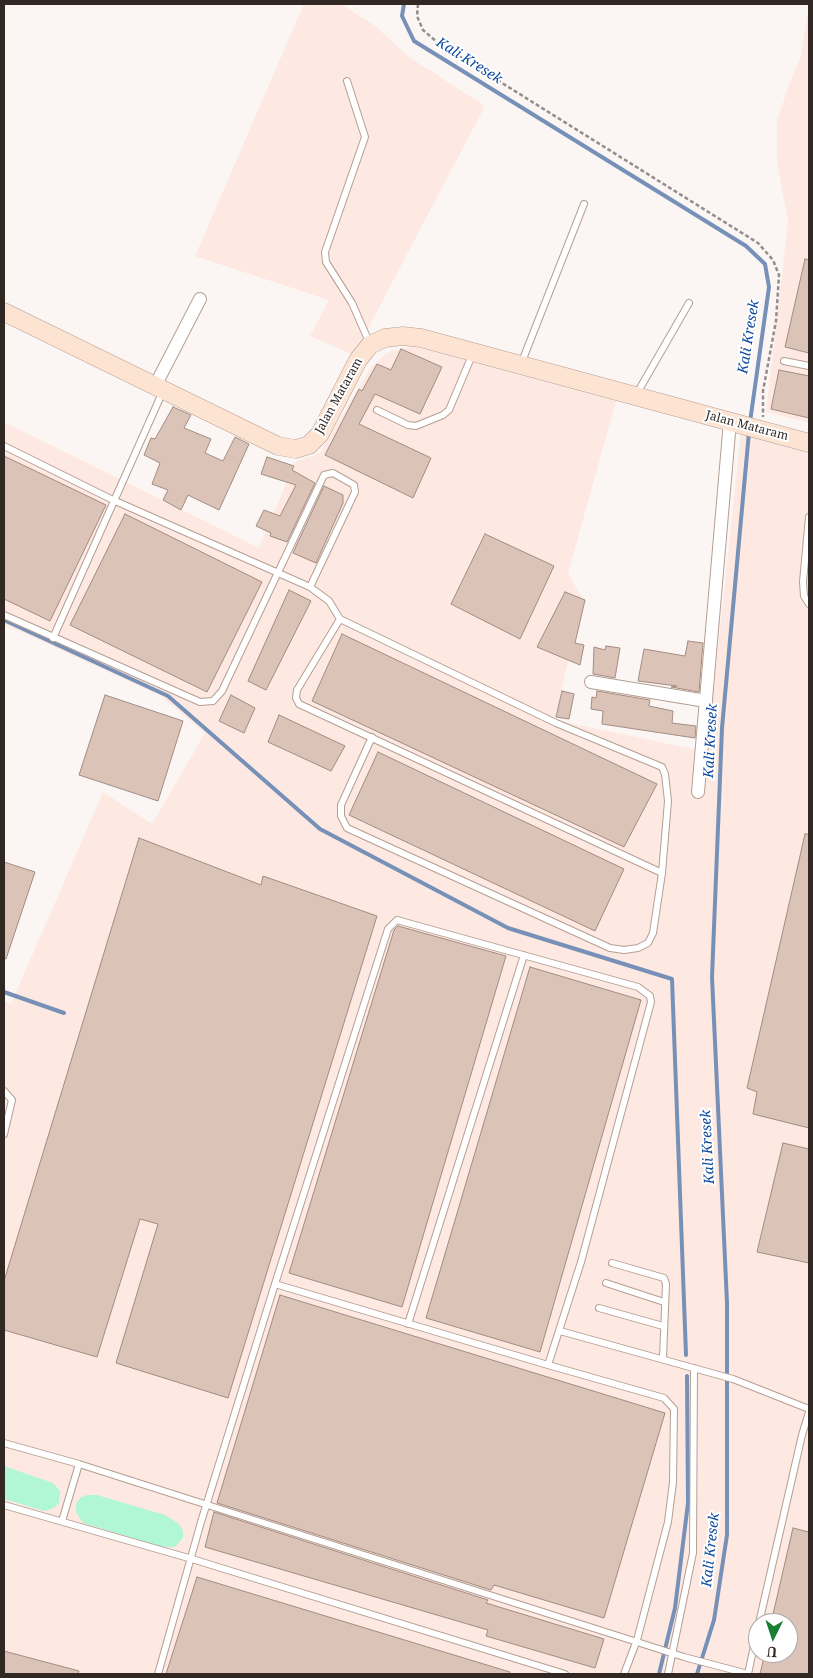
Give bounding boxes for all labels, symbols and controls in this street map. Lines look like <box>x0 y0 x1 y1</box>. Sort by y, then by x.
water label: Kali Kresek <box>433 34 505 88</box>
water label: Kali Kresek <box>735 299 763 375</box>
street label: Jalan Mataram <box>312 355 366 437</box>
street label: Jalan Mataram <box>704 408 790 444</box>
water label: Kali Kresek <box>701 703 721 779</box>
water label: Kali Kresek <box>698 1109 718 1185</box>
water label: Kali Kresek <box>699 1512 723 1588</box>
north arrow <box>748 1613 798 1663</box>
text: U <box>766 1643 778 1662</box>

